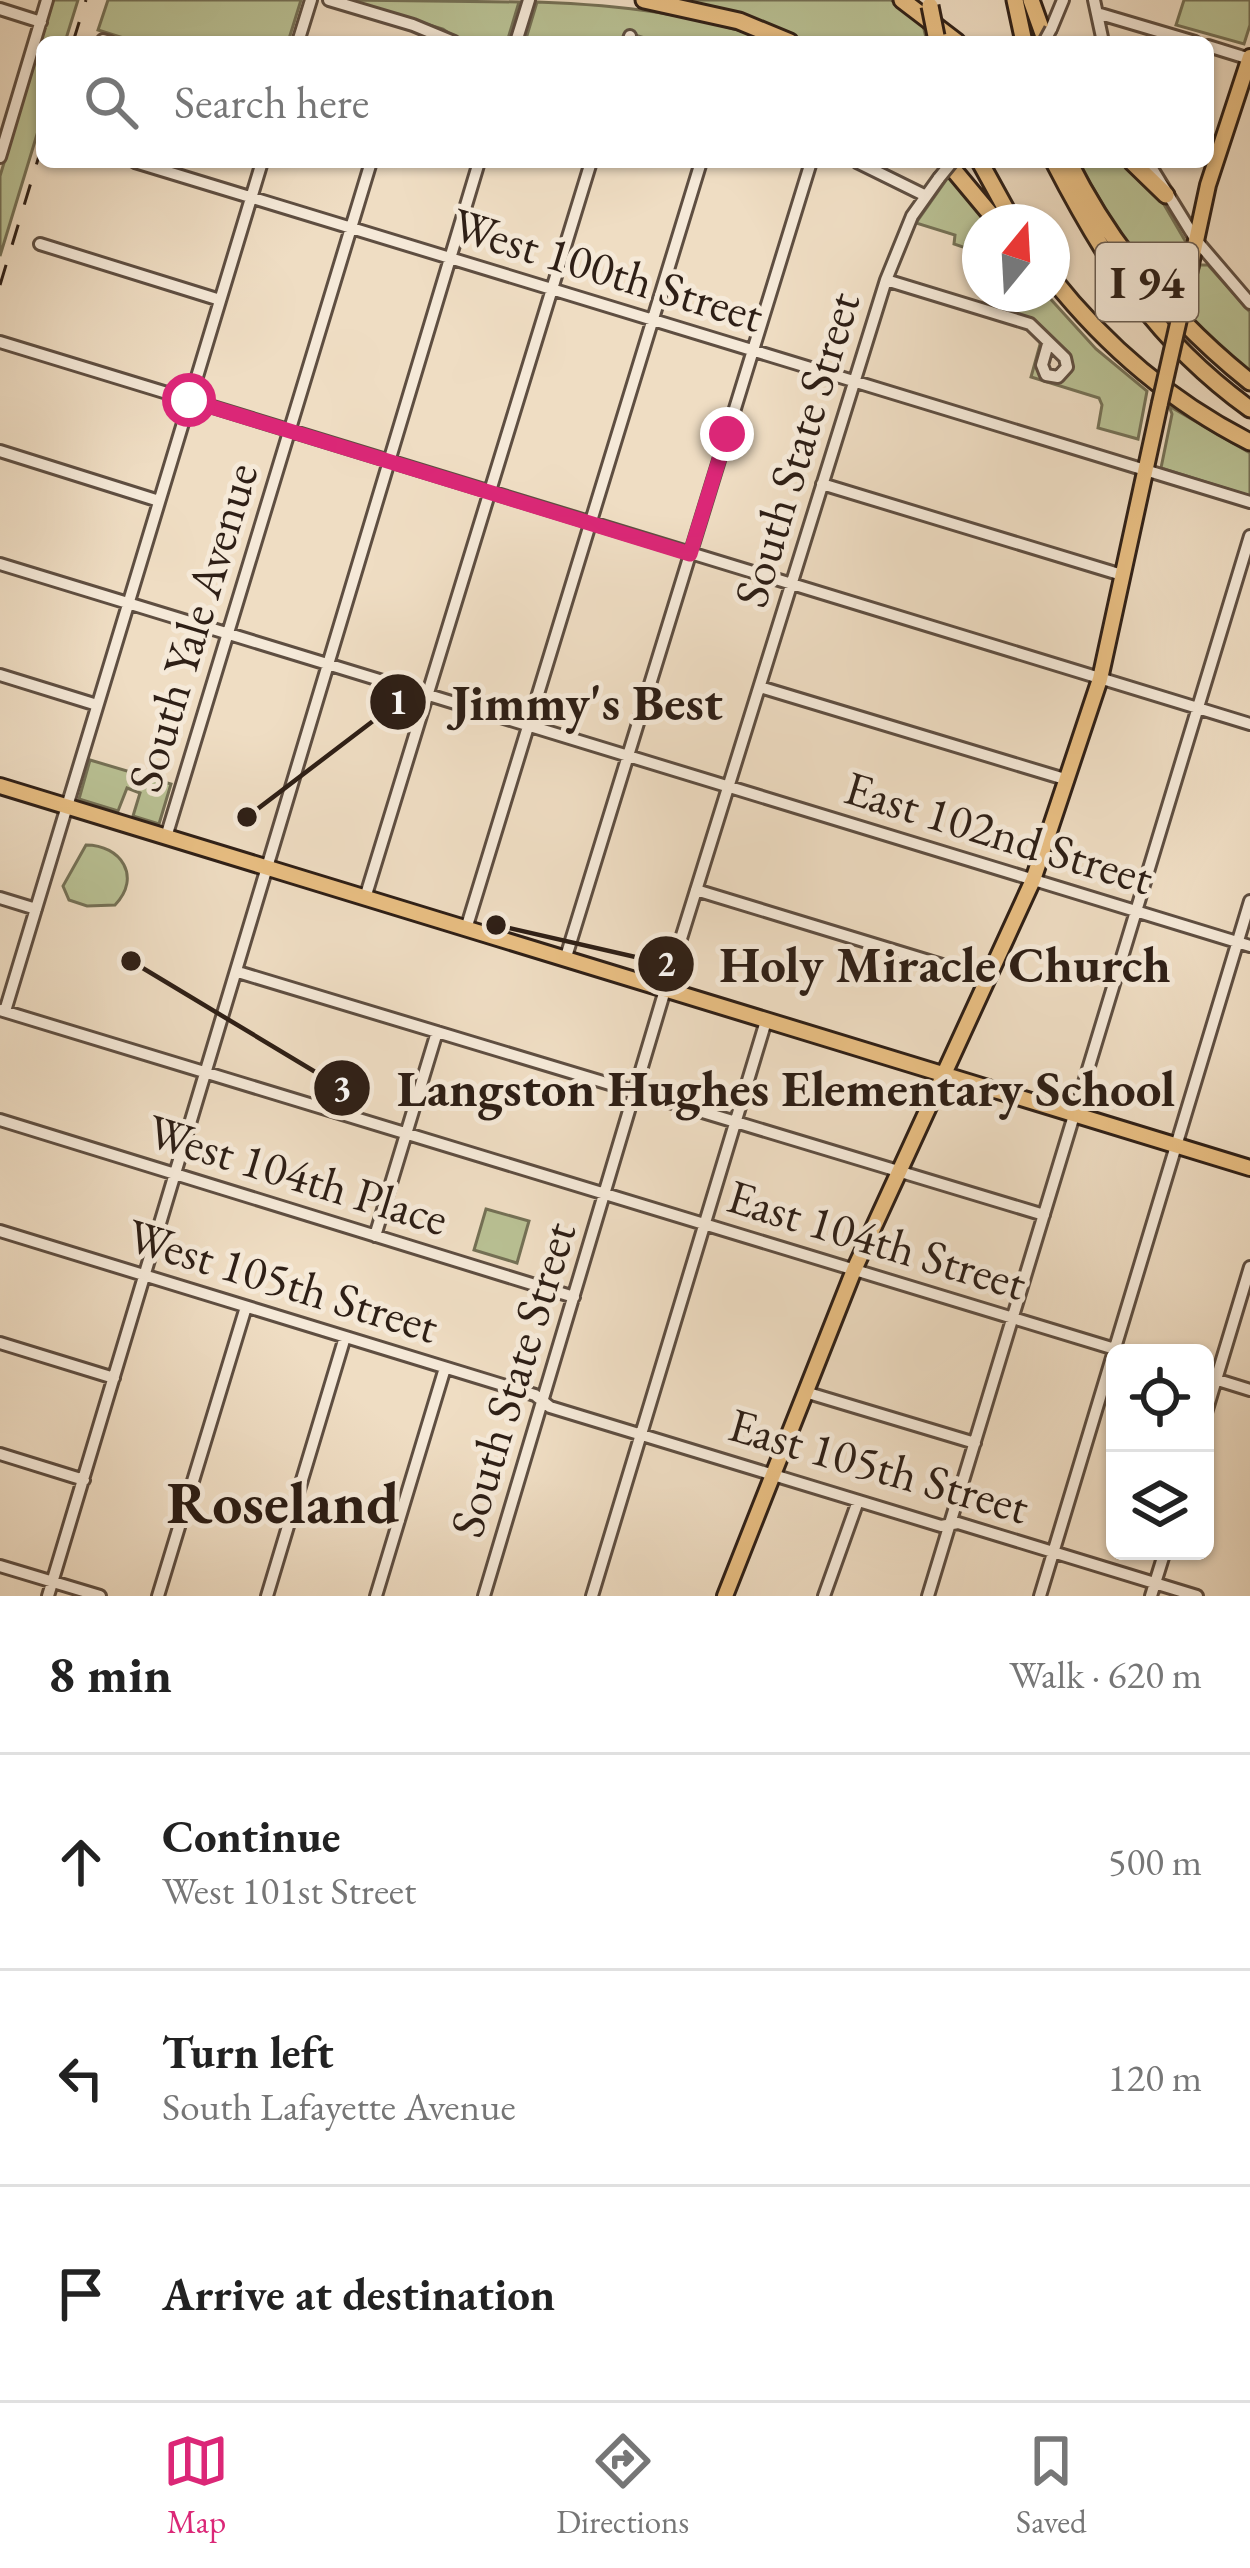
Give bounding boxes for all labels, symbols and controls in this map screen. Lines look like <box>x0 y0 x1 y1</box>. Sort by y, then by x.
search box <box>36 36 1214 168</box>
icon: search <box>78 69 144 135</box>
text: Search here <box>174 73 369 131</box>
street label: West 100th Street <box>445 192 771 346</box>
north arrow <box>962 204 1070 312</box>
road number: I 94 <box>1096 243 1198 321</box>
street label: South State Street <box>719 284 873 614</box>
route start <box>162 373 216 427</box>
route end <box>700 407 754 461</box>
street label: South Yale Avenue <box>113 455 271 799</box>
callout: Jimmy's Best <box>368 658 747 745</box>
text: Jimmy's Best <box>446 669 723 735</box>
text: 1 <box>388 678 408 725</box>
street label: East 102nd Street <box>837 756 1161 908</box>
callout: Holy Miracle Church <box>636 920 1195 1007</box>
text: Holy Miracle Church <box>719 931 1171 997</box>
text: 2 <box>656 940 676 987</box>
callout: Langston Hughes Elementary School <box>312 1044 1199 1131</box>
text: Langston Hughes Elementary School <box>397 1055 1175 1121</box>
text: 3 <box>332 1065 352 1112</box>
street label: West 104th Place <box>140 1099 456 1249</box>
street label: East 104th Street <box>720 1164 1034 1314</box>
street label: West 105th Street <box>120 1203 446 1357</box>
street label: South State Street <box>435 1214 589 1544</box>
map controls <box>1106 1344 1214 1560</box>
button: locate <box>1106 1344 1214 1452</box>
street label: East 105th Street <box>722 1393 1036 1537</box>
button: layers <box>1106 1452 1214 1560</box>
district label: Roseland <box>167 1463 399 1541</box>
text: 8 min <box>48 1641 172 1707</box>
text: Walk · 620 m <box>1009 1649 1202 1700</box>
text: Continue <box>162 1807 340 1865</box>
icon: ahead <box>48 1829 114 1895</box>
text: 500 m <box>1108 1836 1202 1887</box>
text: West 101st Street <box>162 1865 416 1916</box>
text: Turn left <box>162 2023 334 2081</box>
icon: left <box>48 2045 114 2111</box>
text: 120 m <box>1108 2052 1202 2103</box>
text: South Lafayette Avenue <box>162 2081 516 2132</box>
icon: arrive <box>48 2261 114 2327</box>
text: Arrive at destination <box>162 2265 555 2323</box>
tab: Map <box>163 2428 229 2543</box>
tab: Directions <box>556 2428 689 2543</box>
tab: Saved <box>1016 2428 1087 2543</box>

